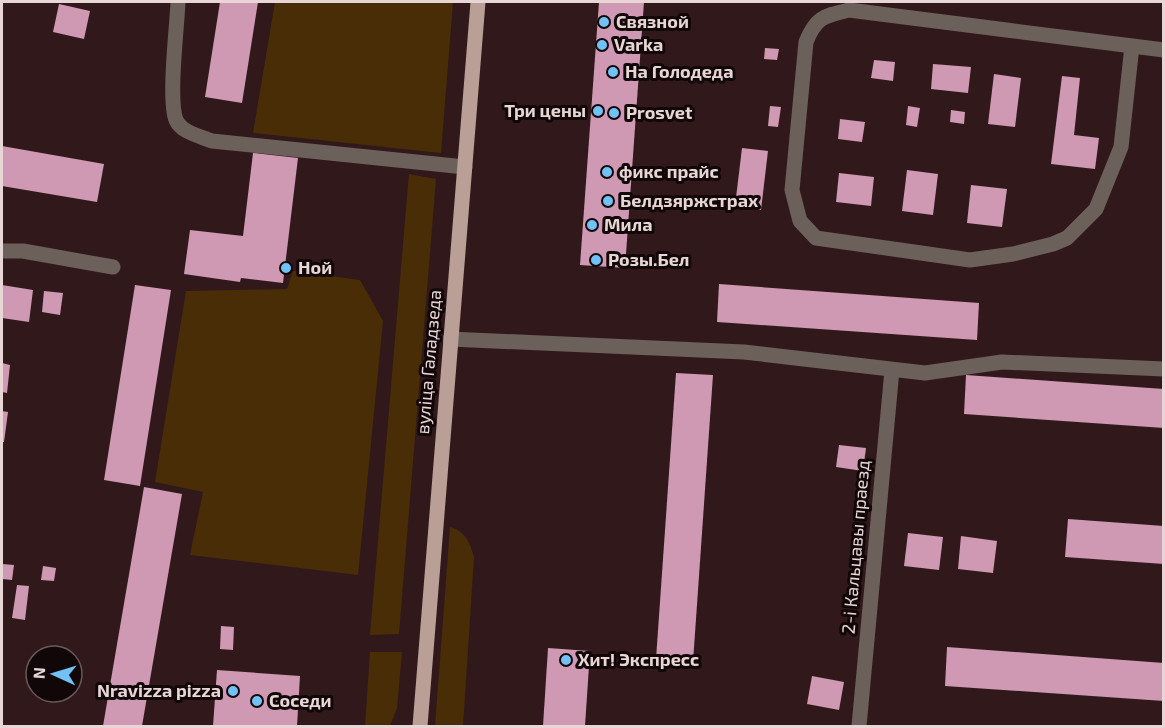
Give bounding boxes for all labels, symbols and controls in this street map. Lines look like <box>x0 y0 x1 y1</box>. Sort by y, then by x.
place label: Связной <box>616 10 689 32</box>
marker: Связной <box>597 15 611 29</box>
place label: Varka <box>614 33 663 55</box>
marker: Varka <box>595 38 609 52</box>
place label: На Голодеда <box>625 60 734 82</box>
marker: На Голодеда <box>606 65 620 79</box>
place label: Три цены <box>504 99 586 121</box>
place label: Prosvet <box>626 101 693 123</box>
marker: Три цены <box>591 104 605 118</box>
marker: Prosvet <box>607 106 621 120</box>
place label: фикс прайс <box>619 160 719 182</box>
marker: фикс прайс <box>600 165 614 179</box>
place label: Белдзяржстрах <box>620 189 759 211</box>
marker: Белдзяржстрах <box>601 194 615 208</box>
place label: Мила <box>604 213 653 235</box>
marker: Мила <box>585 218 599 232</box>
place label: Розы.Бел <box>608 248 689 270</box>
marker: Розы.Бел <box>589 253 603 267</box>
place label: Ной <box>298 256 332 278</box>
marker: Ной <box>279 261 293 275</box>
street label: вуліца Галадзеда <box>411 289 445 435</box>
street label: 2-і Кальцавы праезд <box>836 459 874 635</box>
north arrow <box>24 644 84 704</box>
place label: Хит! Экспресс <box>578 648 699 670</box>
marker: Хит! Экспресс <box>559 653 573 667</box>
text: N <box>29 666 48 679</box>
place label: Nravizza pizza <box>97 679 221 701</box>
marker: Nravizza pizza <box>226 684 240 698</box>
place label: Соседи <box>269 689 332 711</box>
marker: Соседи <box>250 694 264 708</box>

